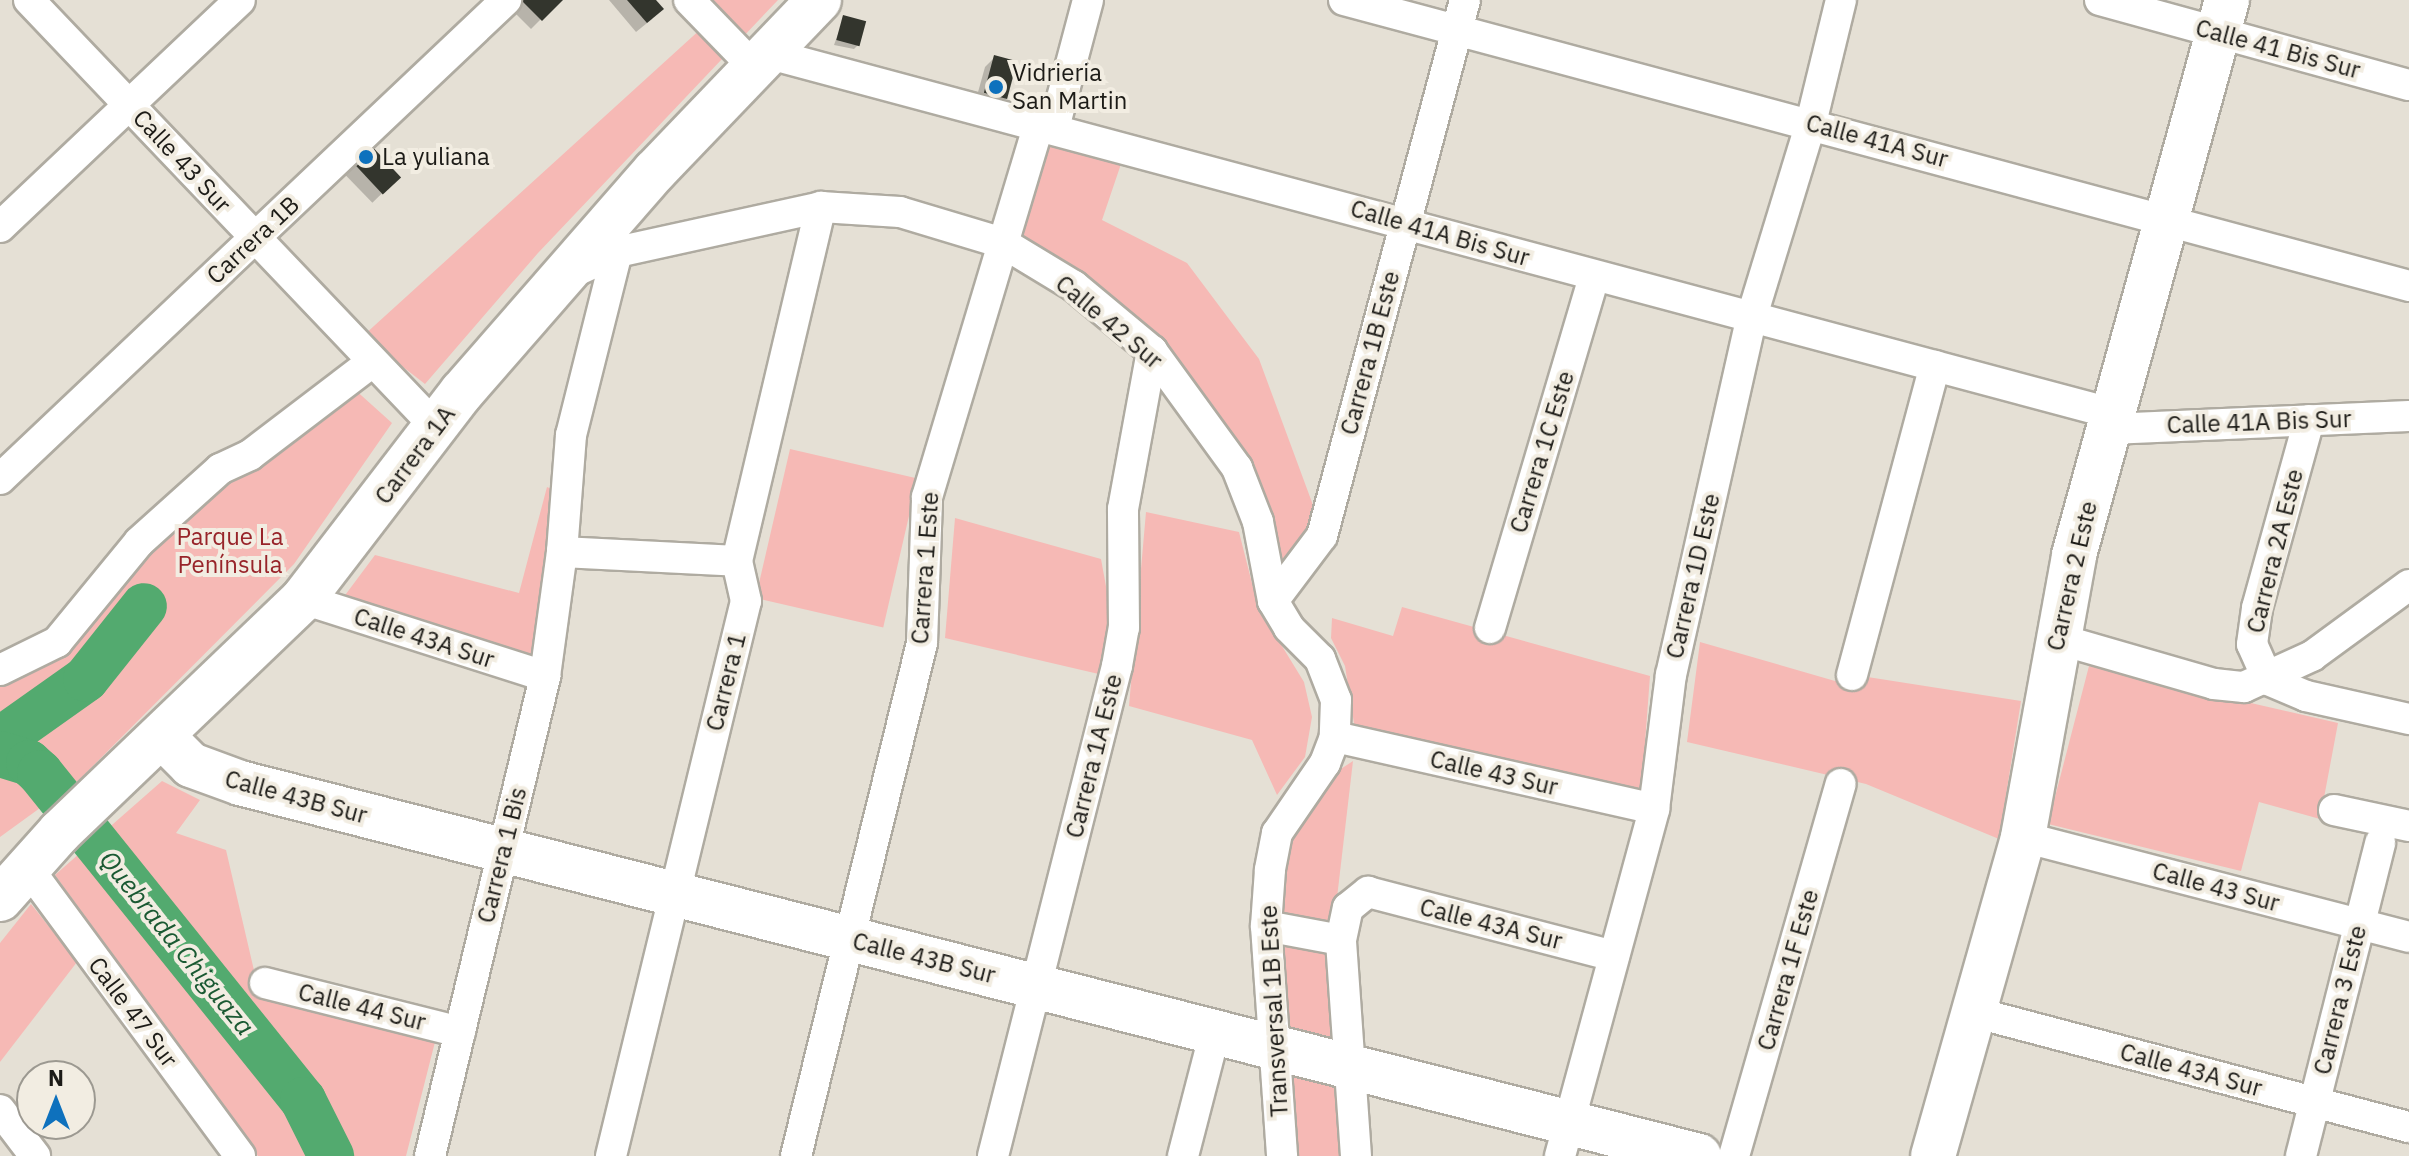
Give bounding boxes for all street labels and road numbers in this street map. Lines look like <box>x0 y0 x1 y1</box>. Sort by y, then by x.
street label: Calle 41 Bis Sur <box>2192 13 2364 85</box>
street label: Calle 43 Sur <box>127 104 237 218</box>
street label: Calle 41A Sur <box>1803 108 1951 174</box>
street label: Carrera 1B <box>201 190 305 290</box>
street label: Calle 41A Bis Sur <box>1347 194 1533 272</box>
street label: Carrera 1B Este <box>1334 268 1406 438</box>
street label: Calle 42 Sur <box>1050 269 1168 375</box>
street label: Carrera 1C Este <box>1504 368 1580 536</box>
street label: Carrera 1A <box>369 400 461 510</box>
street label: Calle 41A Bis Sur <box>2166 404 2352 440</box>
street label: Carrera 2A Este <box>2241 466 2309 636</box>
street label: Carrera 1 Este <box>905 491 945 645</box>
street label: Carrera 1D Este <box>1660 491 1726 661</box>
street label: Carrera 2 Este <box>2041 498 2103 654</box>
street label: Calle 43A Sur <box>350 602 498 674</box>
street label: Carrera 1 <box>700 630 752 734</box>
street label: Carrera 1A Este <box>1060 671 1128 841</box>
street label: Calle 43 Sur <box>1427 744 1561 802</box>
street label: Calle 43B Sur <box>222 764 370 830</box>
street label: Carrera 1 Bis <box>471 784 533 926</box>
street label: Calle 43 Sur <box>2149 856 2283 918</box>
street label: Carrera 1F Este <box>1751 886 1825 1054</box>
street label: Calle 43A Sur <box>1417 892 1565 956</box>
street label: Transversal 1B Este <box>1254 904 1294 1118</box>
street label: Carrera 3 Este <box>2308 922 2372 1078</box>
street label: Calle 43B Sur <box>850 926 998 990</box>
street label: Calle 47 Sur <box>82 951 184 1073</box>
street label: Calle 44 Sur <box>295 977 429 1037</box>
street label: Calle 43A Sur <box>2117 1037 2265 1103</box>

